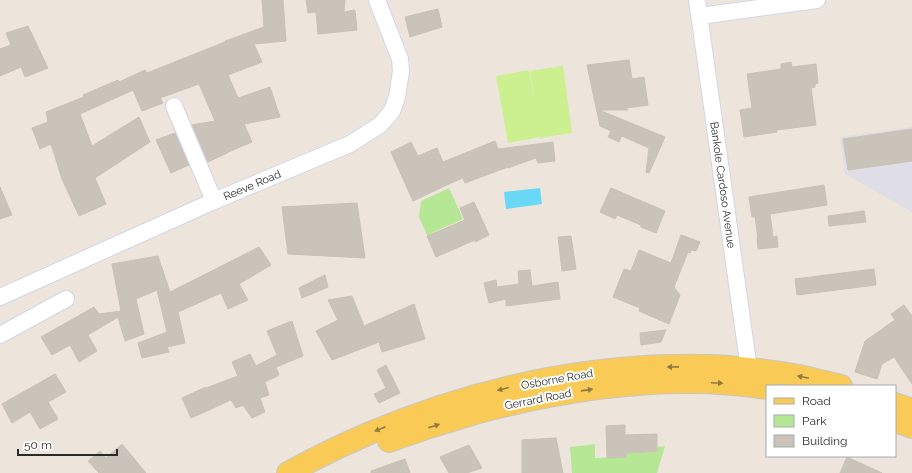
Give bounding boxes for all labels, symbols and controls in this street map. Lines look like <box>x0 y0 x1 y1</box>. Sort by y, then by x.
street label: Bankole Cardoso Avenue <box>707 121 738 250</box>
street label: Reeve Road <box>222 167 283 203</box>
one-way arrow <box>667 363 679 370</box>
street label: Osborne Road <box>520 367 594 392</box>
one-way arrow <box>796 374 809 380</box>
one-way arrow <box>711 380 724 386</box>
legend <box>766 385 896 457</box>
one-way arrow <box>497 386 509 392</box>
street label: Gerrard Road <box>504 387 573 412</box>
one-way arrow <box>581 387 594 393</box>
text: Road <box>802 394 831 408</box>
text: Park <box>802 414 827 428</box>
one-way arrow <box>428 423 440 429</box>
one-way arrow <box>373 427 385 433</box>
scale bar <box>18 431 117 457</box>
text: Building <box>802 434 848 448</box>
text: 50 m <box>24 438 52 452</box>

